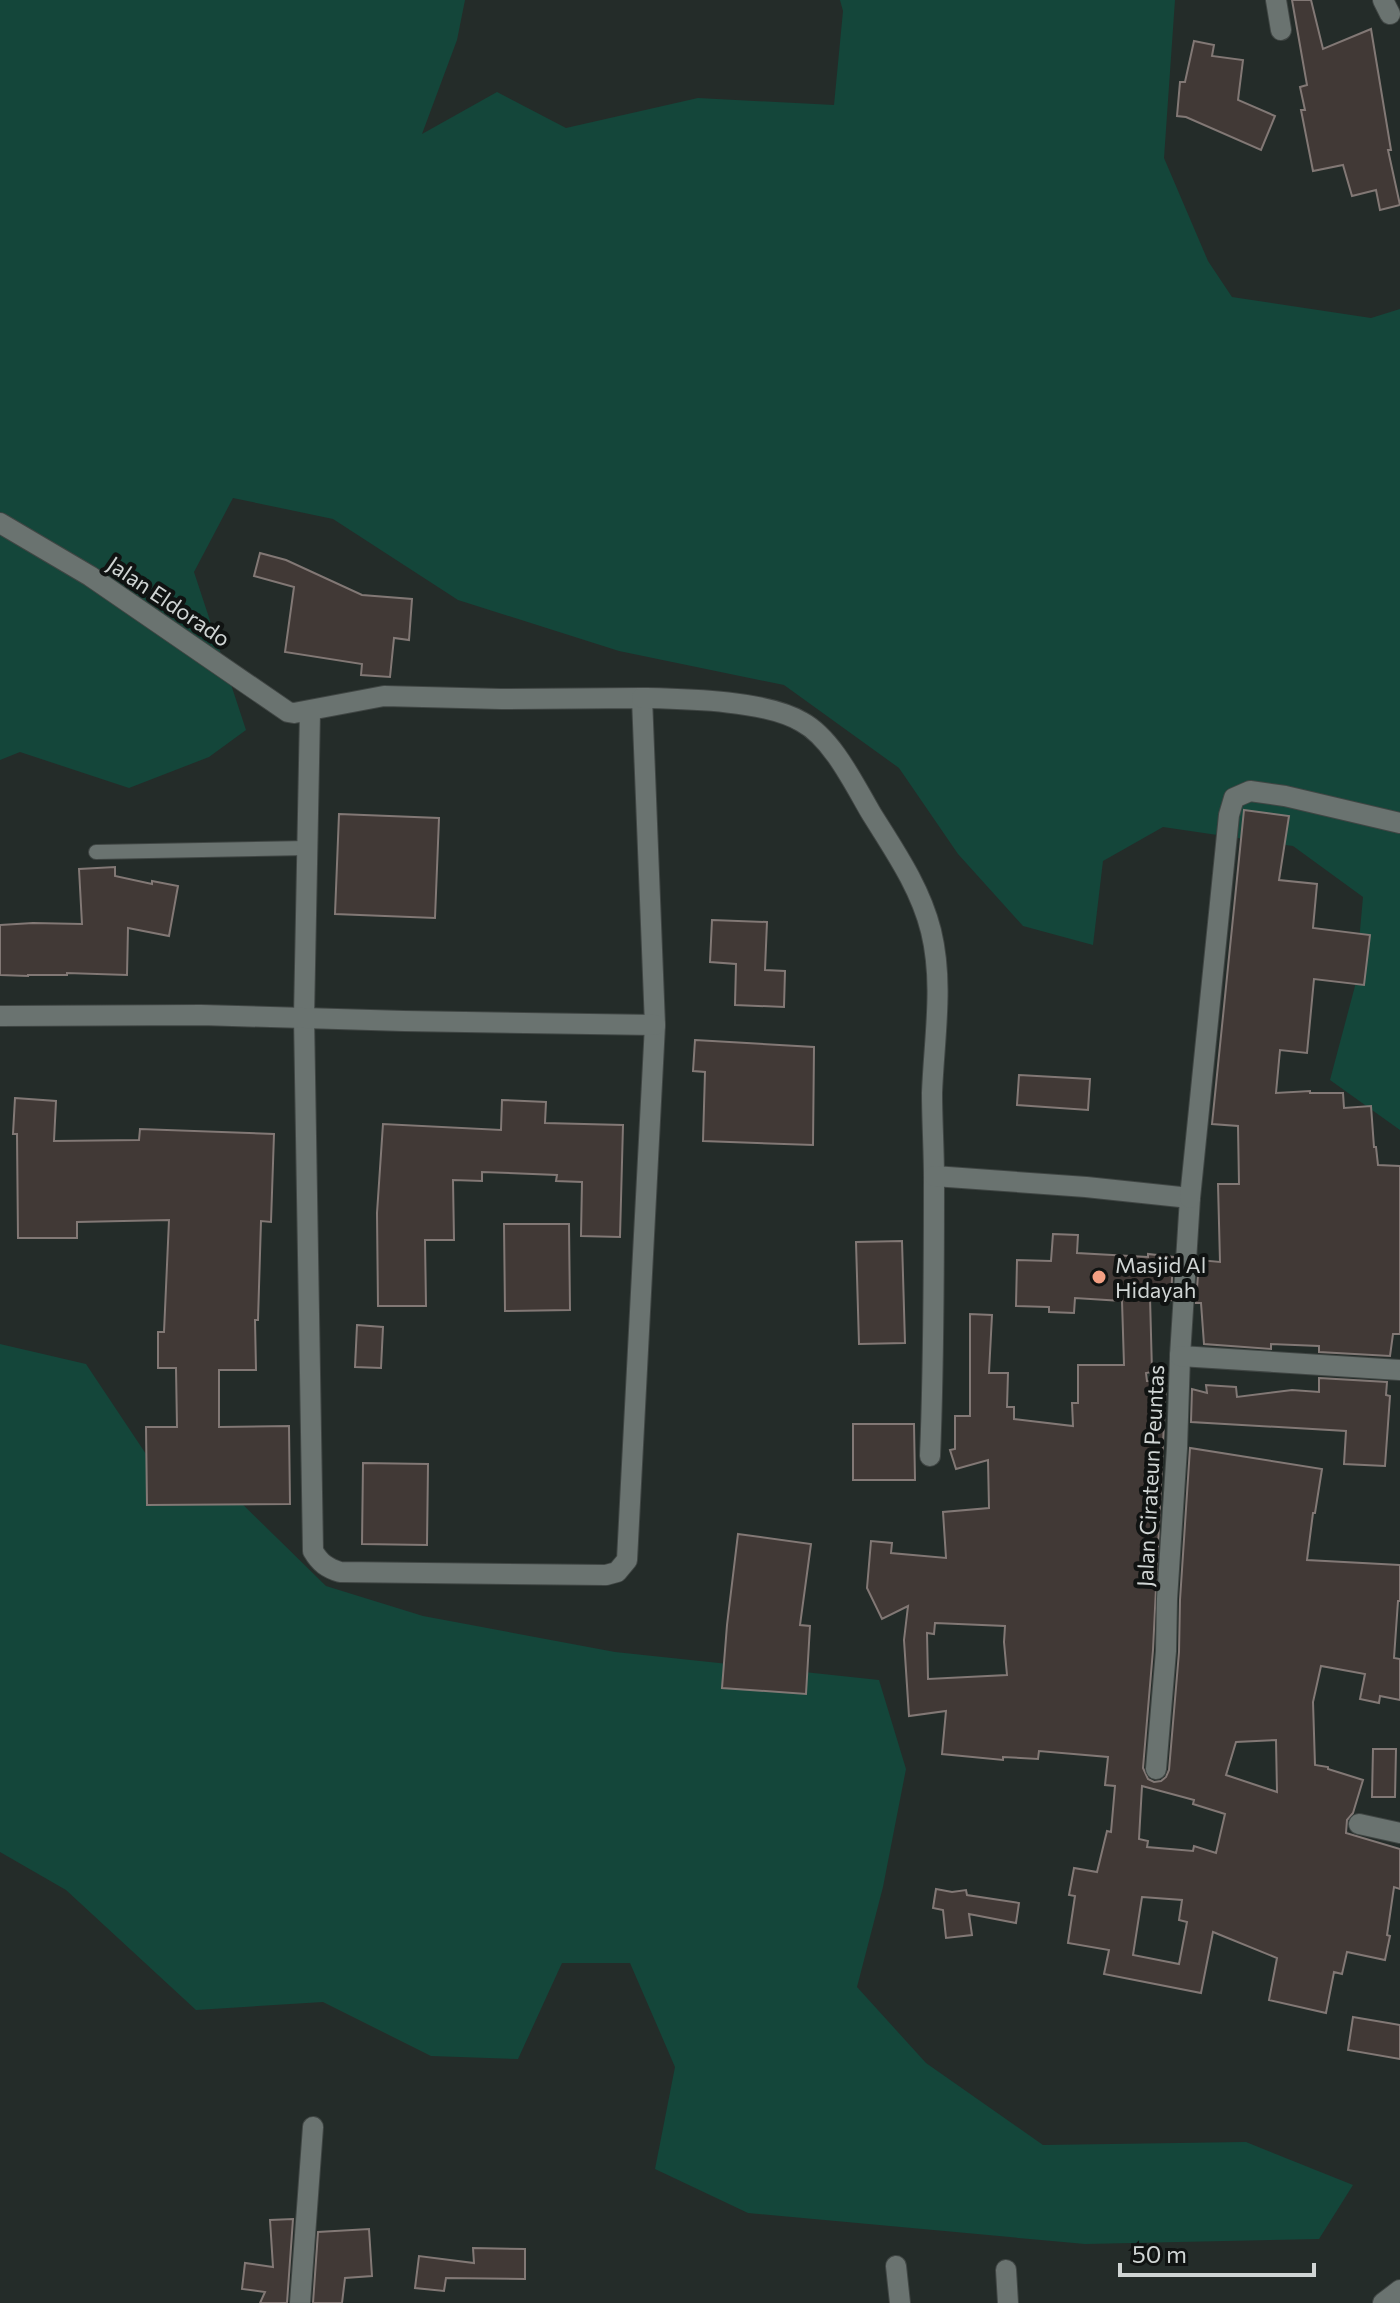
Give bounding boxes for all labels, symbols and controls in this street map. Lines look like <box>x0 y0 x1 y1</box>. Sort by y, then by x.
street label: Jalan Eldorado <box>102 550 236 652</box>
place label: Masjid Al Hidayah <box>1115 1251 1206 1303</box>
marker: Masjid Al Hidayah <box>1090 1268 1108 1286</box>
street label: Jalan Cirateun Peuntas <box>1131 1364 1169 1588</box>
scale bar <box>1120 2227 1314 2277</box>
text: 50 m <box>1132 2239 1187 2268</box>

